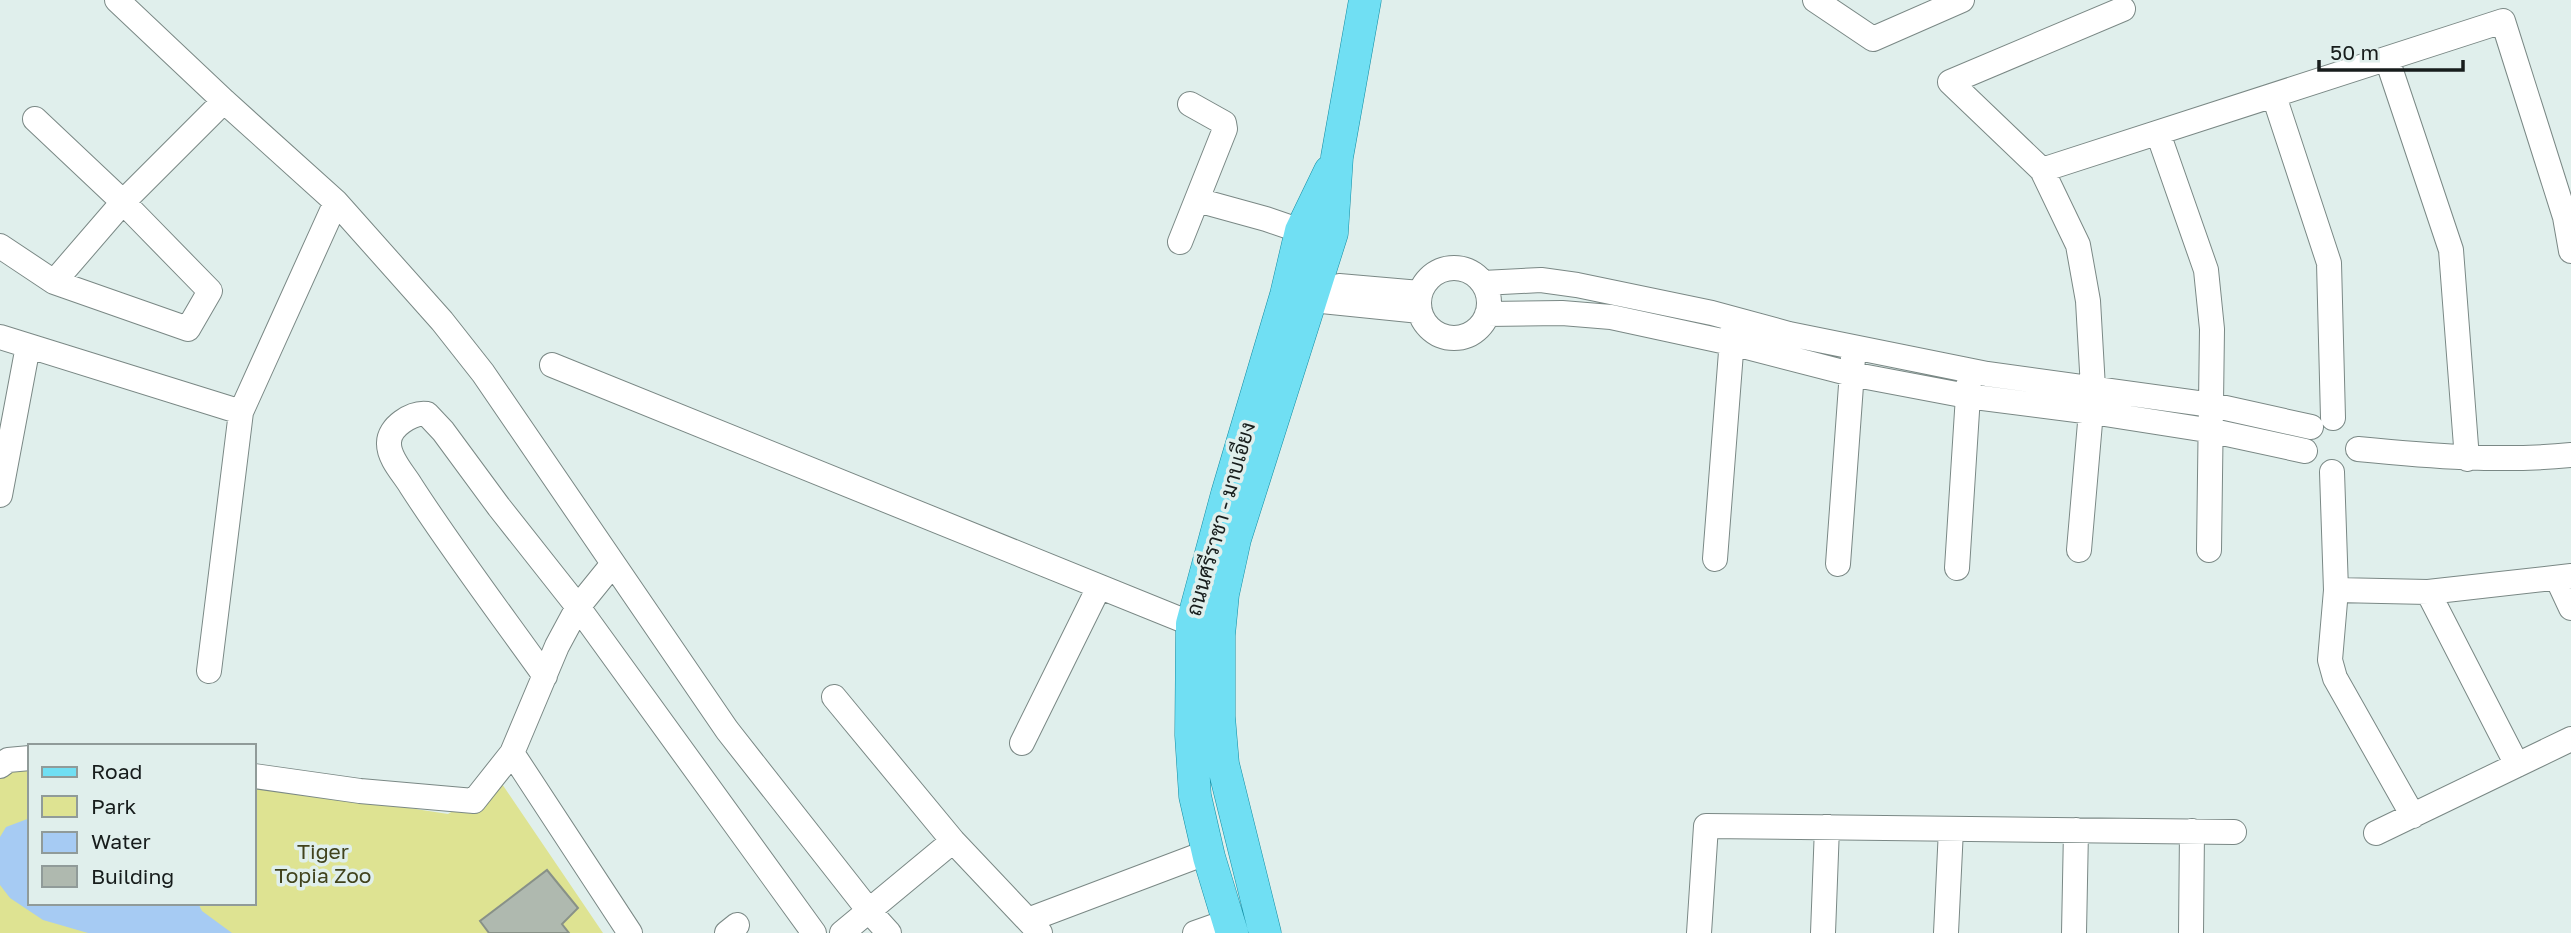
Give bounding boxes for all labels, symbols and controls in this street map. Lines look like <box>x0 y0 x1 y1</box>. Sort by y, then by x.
scale bar <box>2319 28 2462 72</box>
text: 50 m <box>2330 39 2379 65</box>
street label: ถนนศรีราชา - มาบเอียง <box>1180 419 1260 619</box>
legend <box>28 744 256 905</box>
text: Road <box>91 758 142 784</box>
text: Park <box>91 793 137 819</box>
text: Water <box>91 828 151 854</box>
park label: Tiger Topia Zoo <box>275 838 371 888</box>
text: Building <box>91 863 174 889</box>

